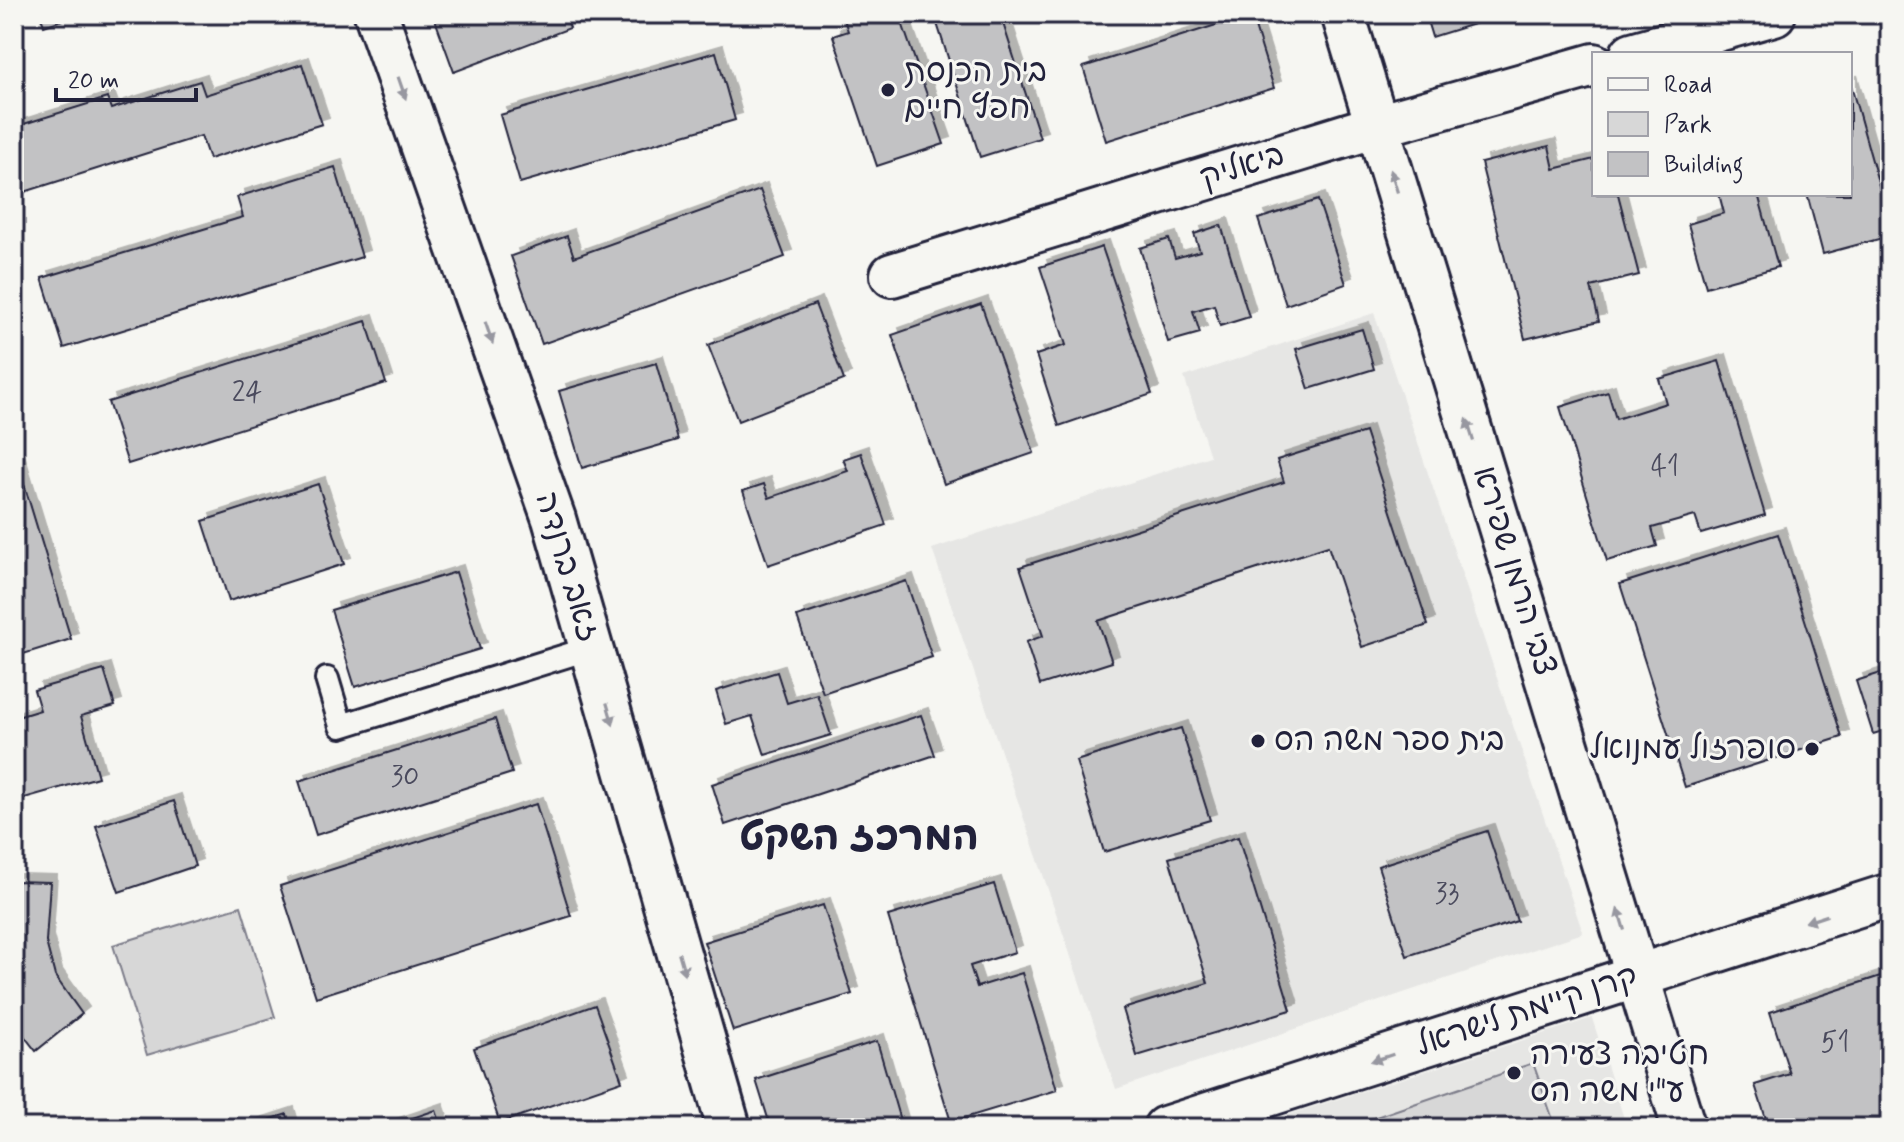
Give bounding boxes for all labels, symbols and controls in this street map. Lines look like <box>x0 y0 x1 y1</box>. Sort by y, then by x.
place label: בית הכנסת חפץ חיים <box>904 51 1047 130</box>
scale bar <box>56 52 196 102</box>
legend <box>1592 52 1852 196</box>
text: 20 m <box>68 66 119 97</box>
text: Road <box>1664 70 1712 101</box>
one-way arrow <box>397 76 409 100</box>
marker: בית הכנסת חפץ חיים <box>879 81 897 99</box>
text: Park <box>1664 110 1712 141</box>
street label: ביאליק <box>1195 134 1289 200</box>
text: Building <box>1664 150 1744 184</box>
one-way arrow <box>1387 169 1400 193</box>
one-way arrow <box>483 321 495 345</box>
house number: 24 <box>232 375 262 412</box>
one-way arrow <box>1464 418 1476 442</box>
house number: 41 <box>1651 449 1679 486</box>
street label: צבי הרמן שפירא <box>1462 461 1566 681</box>
street label: זאב ברנדה <box>524 487 610 647</box>
one-way arrow <box>604 702 617 726</box>
place label: בית ספר משה הס <box>1274 720 1504 762</box>
place label: סופרזול עמנואל <box>1589 728 1796 770</box>
marker: בית ספר משה הס <box>1249 732 1267 750</box>
marker: סופרזול עמנואל <box>1803 740 1821 758</box>
house number: 30 <box>391 759 419 796</box>
district label: המרכז השקט <box>739 812 979 864</box>
house number: 33 <box>1435 876 1459 913</box>
one-way arrow <box>1614 907 1626 931</box>
one-way arrow <box>1803 913 1827 925</box>
one-way arrow <box>676 952 689 976</box>
street label: קרן קיימת לישראל <box>1411 955 1643 1067</box>
house number: 51 <box>1821 1025 1849 1062</box>
place label: חטיבה צעירה ע"י משה הס <box>1530 1034 1709 1113</box>
one-way arrow <box>1369 1052 1393 1065</box>
marker: חטיבה צעירה ע"י משה הס <box>1505 1064 1523 1082</box>

